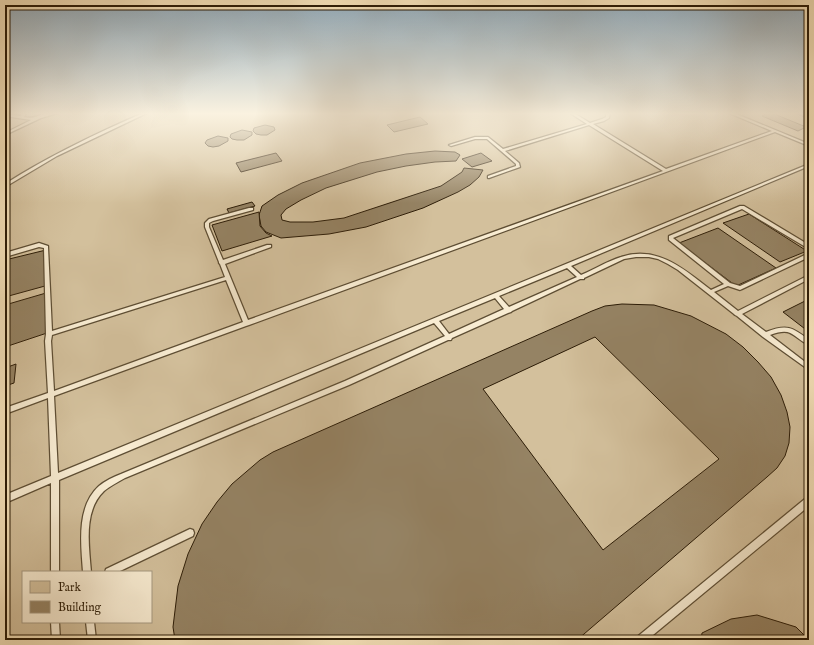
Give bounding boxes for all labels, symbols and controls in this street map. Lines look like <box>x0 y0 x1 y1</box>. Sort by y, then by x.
legend <box>22 571 152 623</box>
text: Park <box>58 580 81 595</box>
text: Building <box>58 600 102 615</box>

